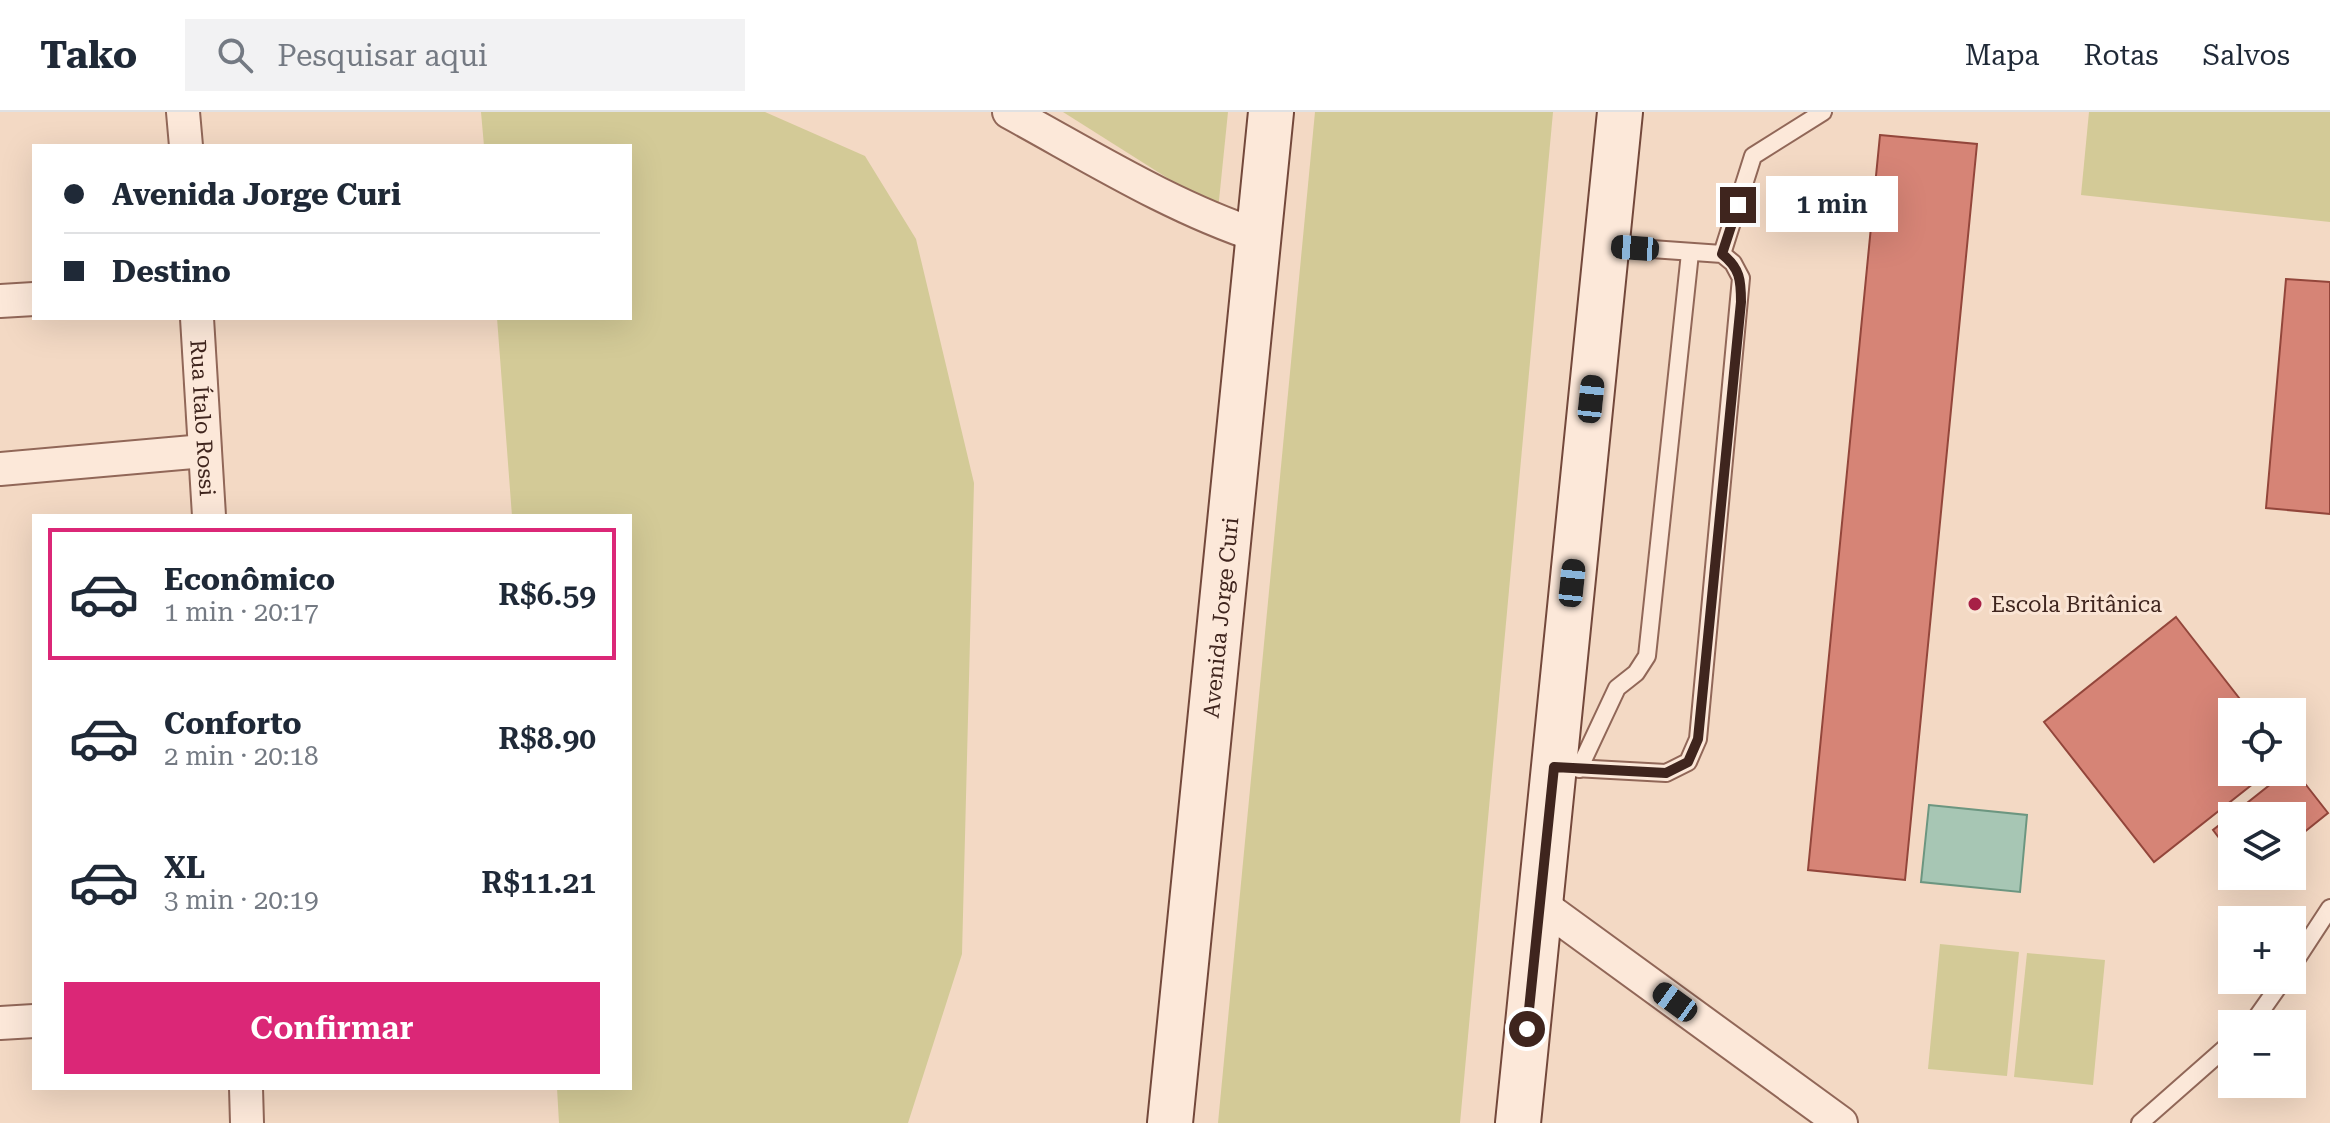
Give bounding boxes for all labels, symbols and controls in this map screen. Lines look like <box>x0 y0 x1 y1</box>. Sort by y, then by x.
search box <box>185 19 745 91</box>
text: Tako <box>40 33 137 77</box>
icon: search <box>213 33 257 77</box>
text: Pesquisar aqui <box>277 38 488 73</box>
text: Mapa <box>1965 39 2039 72</box>
text: Rotas <box>2083 39 2158 72</box>
text: Salvos <box>2202 39 2290 72</box>
text: Avenida Jorge Curi <box>112 177 401 212</box>
callout: 1 min <box>1766 177 1898 233</box>
route end <box>1720 187 1756 223</box>
text: 1 min <box>1796 189 1868 219</box>
car <box>1610 234 1660 262</box>
text: Destino <box>112 254 231 289</box>
street label: Rua Ítalo Rossi <box>186 339 220 497</box>
car <box>1577 374 1605 424</box>
street label: Avenida Jorge Curi <box>1198 516 1243 719</box>
icon: car <box>68 558 140 630</box>
car <box>1558 558 1586 608</box>
text: Econômico <box>164 562 335 597</box>
text: R$6.59 <box>498 577 596 612</box>
place label: Escola Britânica <box>1991 592 2162 617</box>
marker: Escola Britânica <box>1966 595 1984 613</box>
text: 1 min · 20:17 <box>164 597 319 627</box>
map controls <box>2218 698 2306 1098</box>
button: locate <box>2218 698 2306 786</box>
icon: car <box>68 702 140 774</box>
text: Conforto <box>164 706 302 741</box>
text: R$8.90 <box>498 721 596 756</box>
text: 2 min · 20:18 <box>164 741 319 771</box>
button: layers <box>2218 802 2306 890</box>
icon: car <box>68 846 140 918</box>
text: XL <box>164 850 205 885</box>
text: R$11.21 <box>481 865 596 900</box>
text: 3 min · 20:19 <box>164 885 319 915</box>
button: + <box>2218 906 2306 994</box>
car <box>1649 978 1701 1026</box>
button: Confirmar <box>64 982 600 1074</box>
button: − <box>2218 1010 2306 1098</box>
route start <box>1509 1011 1545 1047</box>

